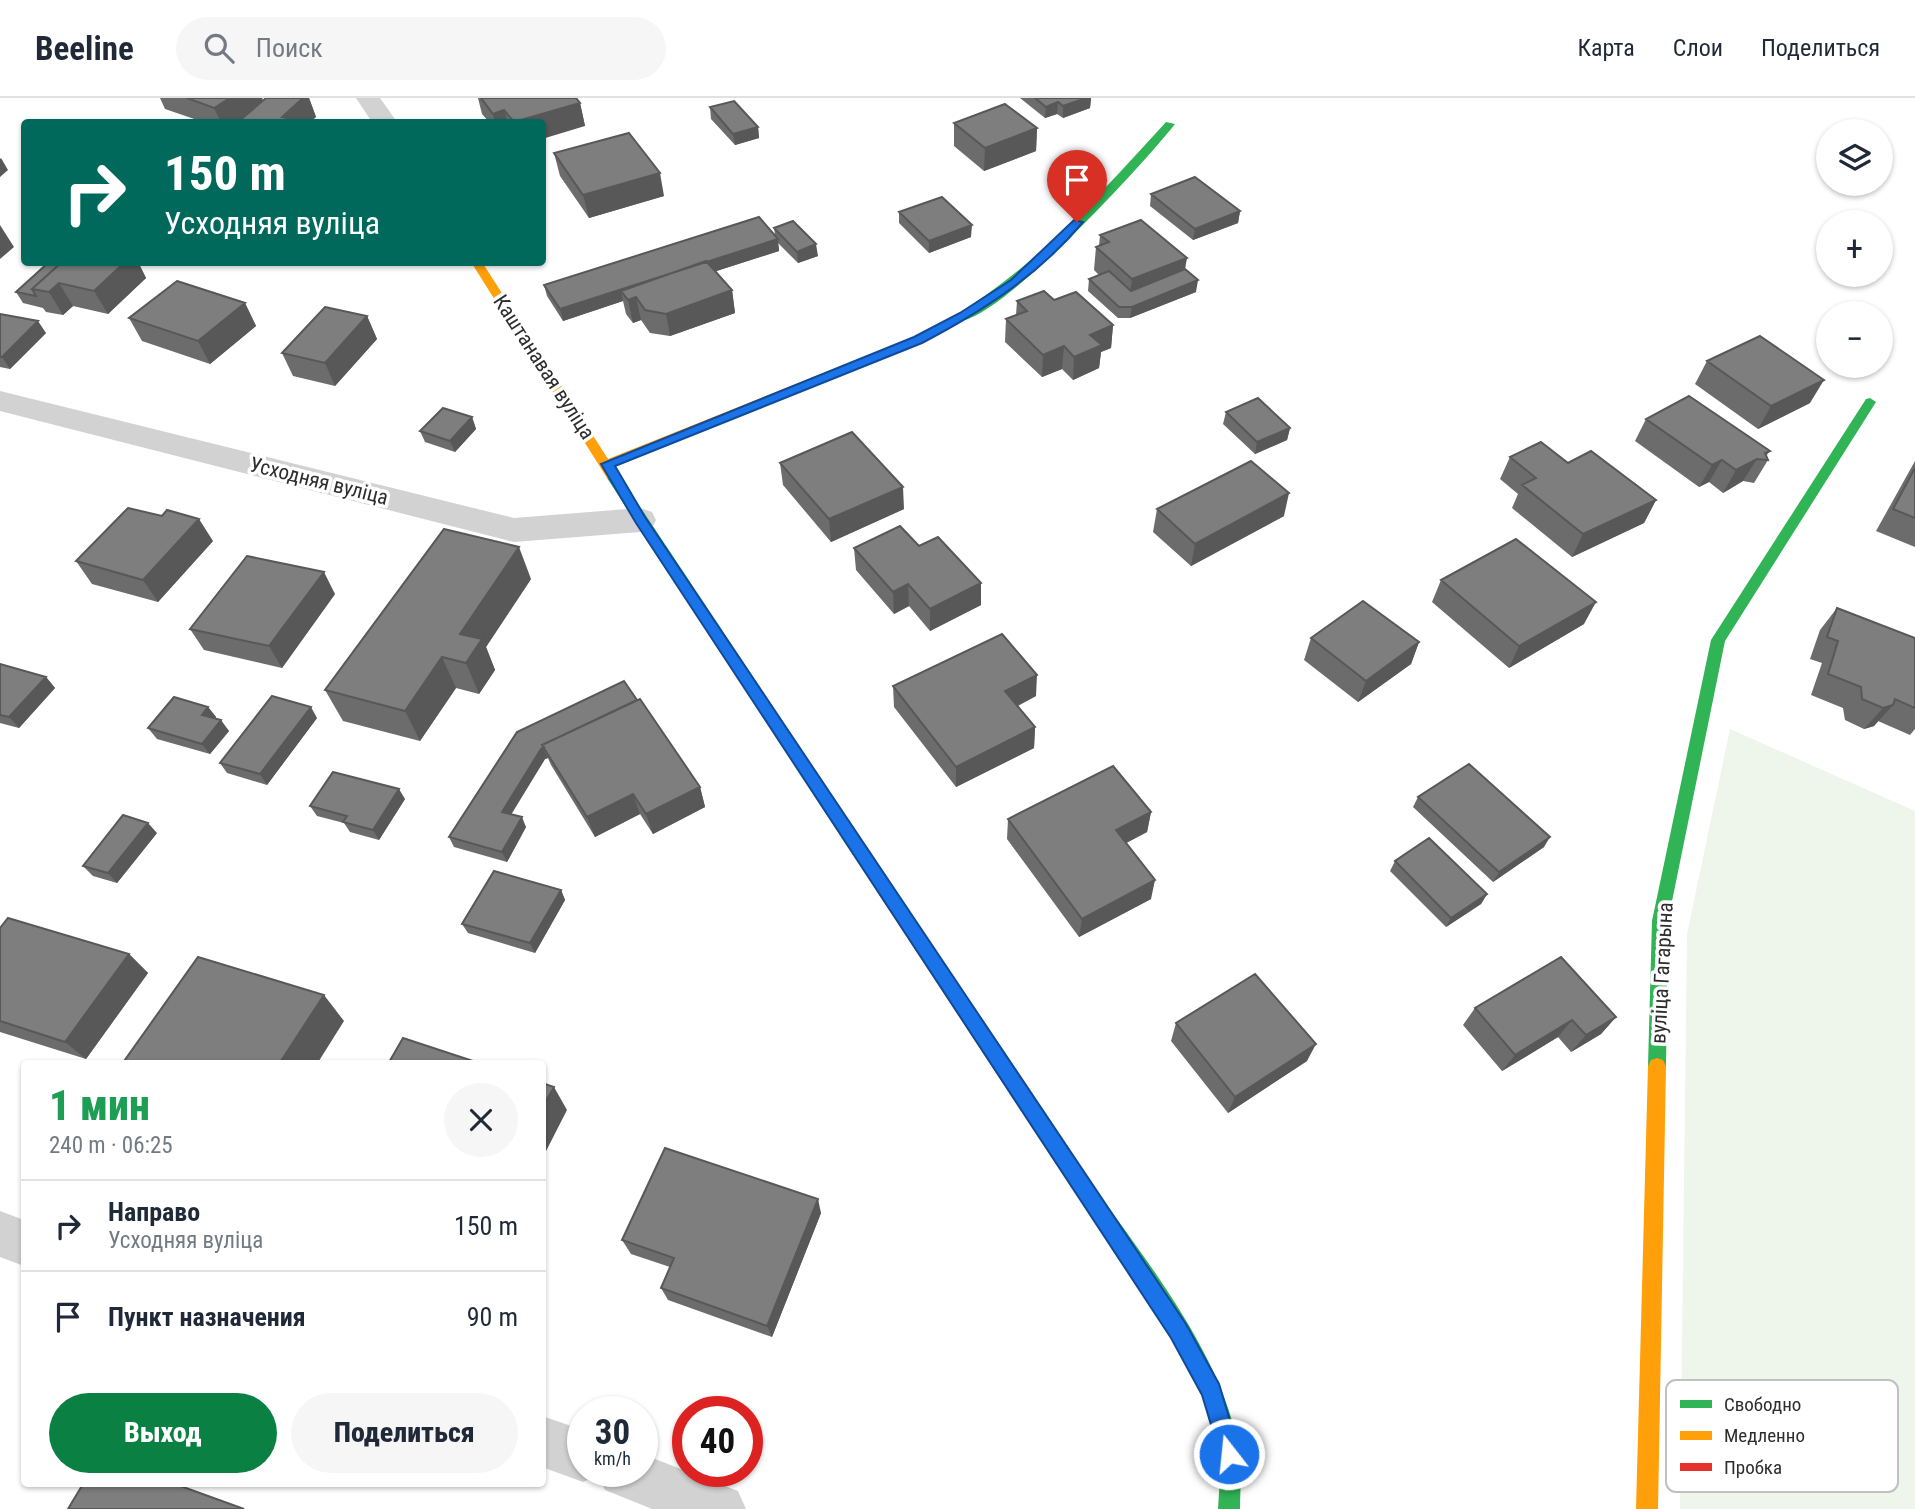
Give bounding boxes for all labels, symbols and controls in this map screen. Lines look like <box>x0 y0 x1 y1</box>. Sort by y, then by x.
search box <box>176 17 666 80</box>
text: Beeline <box>35 29 134 68</box>
icon: search <box>200 29 238 67</box>
text: Поиск <box>256 33 323 63</box>
text: Карта <box>1577 34 1635 62</box>
text: Слои <box>1673 34 1723 62</box>
text: Поделиться <box>1761 34 1880 62</box>
map controls <box>1816 119 1893 378</box>
button: layers <box>1816 119 1893 196</box>
text: 150 m <box>164 145 286 202</box>
icon: right <box>49 147 140 238</box>
pin <box>1047 150 1107 222</box>
icon: arrive <box>1058 161 1096 199</box>
text: Усходняя вуліца <box>164 204 380 242</box>
button: + <box>1816 210 1893 287</box>
street label: Каштанавая вуліца <box>488 290 600 444</box>
button: − <box>1816 301 1893 378</box>
street label: Усходняя вуліца <box>247 452 391 510</box>
street label: вуліца Гагарына <box>1646 902 1678 1044</box>
text: 1 мин <box>49 1081 150 1130</box>
button: close <box>444 1083 518 1157</box>
text: 240 m · 06:25 <box>49 1132 173 1159</box>
text: Направо <box>108 1197 200 1227</box>
icon: right <box>49 1207 87 1245</box>
text: 150 m <box>454 1211 518 1241</box>
text: Усходняя вуліца <box>108 1227 263 1254</box>
icon: arrive <box>49 1298 87 1336</box>
text: Пункт назначения <box>108 1302 306 1332</box>
text: 90 m <box>467 1302 518 1332</box>
legend <box>1666 1380 1898 1492</box>
button: Выход <box>49 1393 277 1473</box>
button: Поделиться <box>291 1393 518 1473</box>
text: Свободно <box>1724 1393 1801 1416</box>
speed limit sign: 40 <box>672 1396 763 1487</box>
text: 30 <box>595 1412 630 1453</box>
position arrow <box>1192 1417 1266 1491</box>
text: Медленно <box>1724 1424 1805 1447</box>
text: km/h <box>594 1448 631 1469</box>
text: Пробка <box>1724 1456 1782 1479</box>

